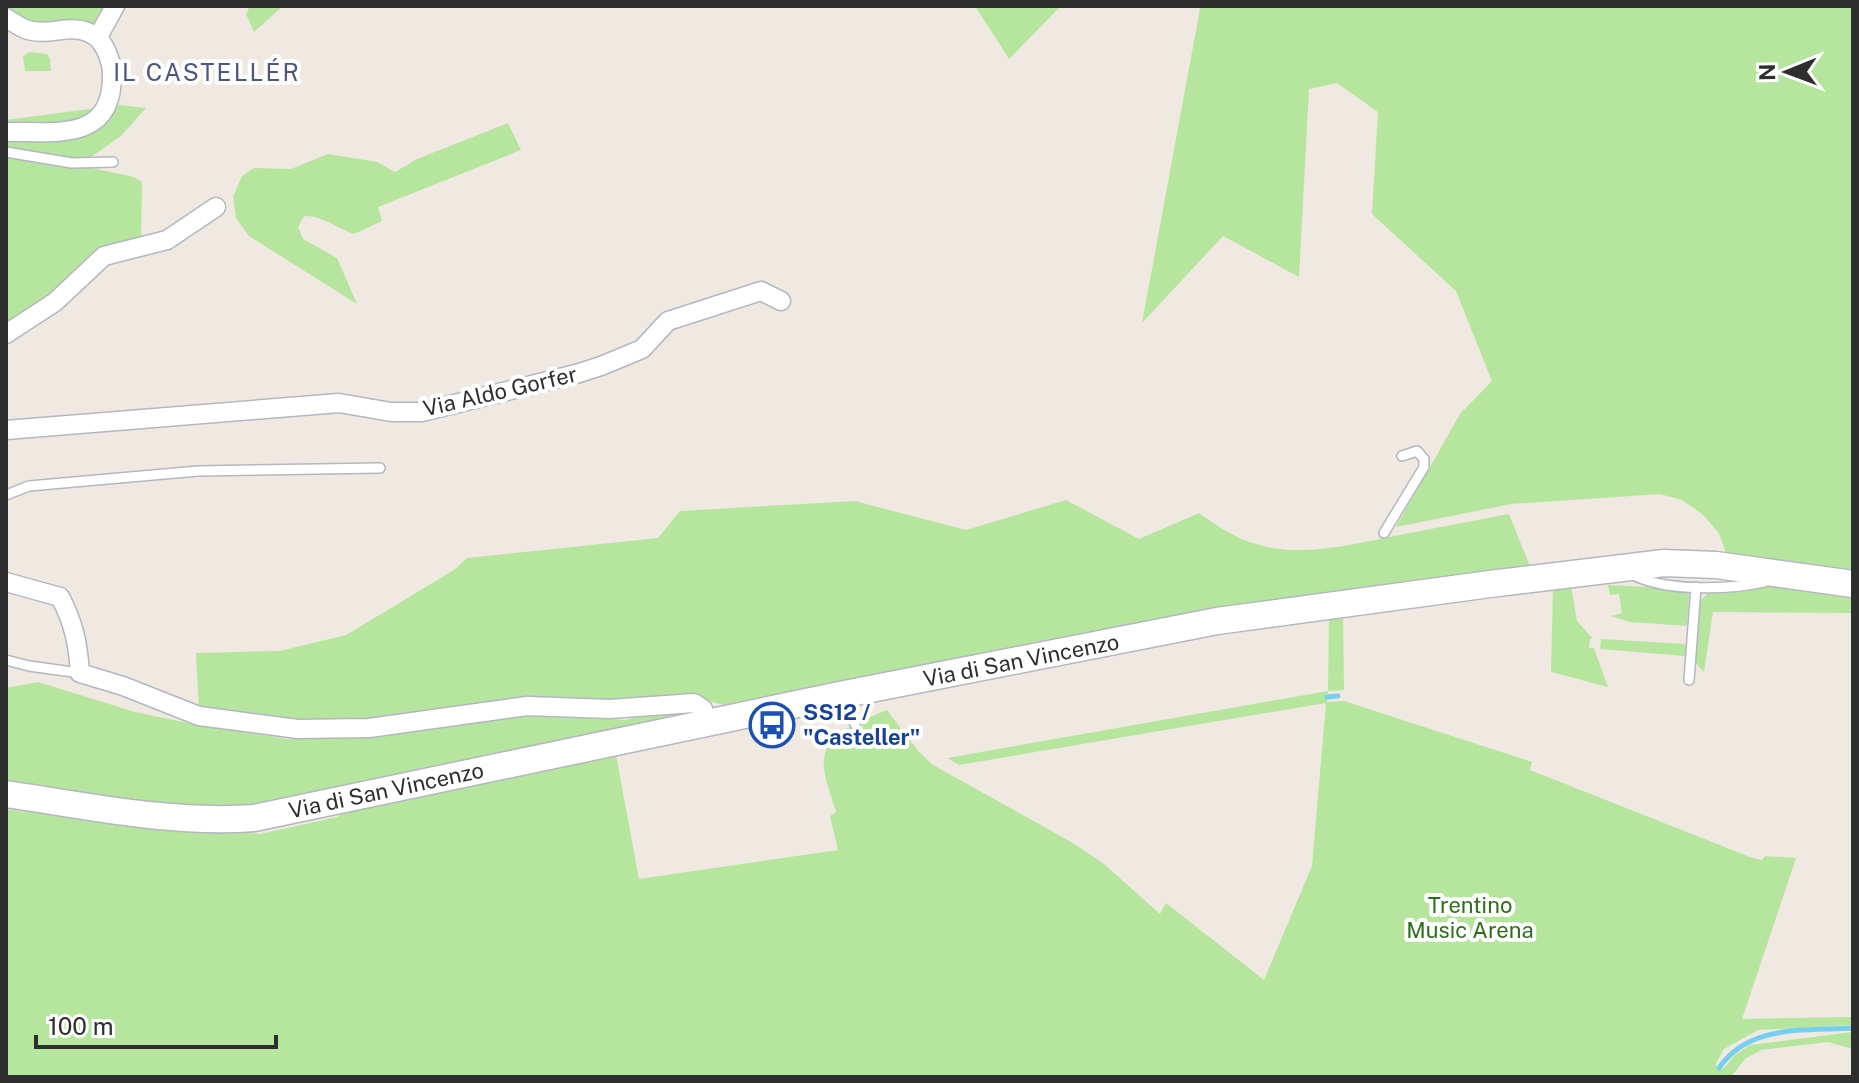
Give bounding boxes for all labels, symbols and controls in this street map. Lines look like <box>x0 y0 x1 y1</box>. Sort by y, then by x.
north arrow <box>1747 32 1827 112</box>
district label: IL CASTELLÉR <box>113 58 301 86</box>
text: N <box>1754 64 1780 81</box>
street label: Via Aldo Gorfer <box>420 361 580 421</box>
street label: Via di San Vincenzo <box>921 628 1121 692</box>
place label: SS12 / "Casteller" <box>803 699 920 750</box>
bus stop icon: SS12 / "Casteller" <box>748 701 796 749</box>
street label: Via di San Vincenzo <box>286 757 486 823</box>
park label: Trentino Music Arena <box>1406 892 1534 943</box>
scale bar <box>36 999 276 1049</box>
text: 100 m <box>48 1012 114 1040</box>

